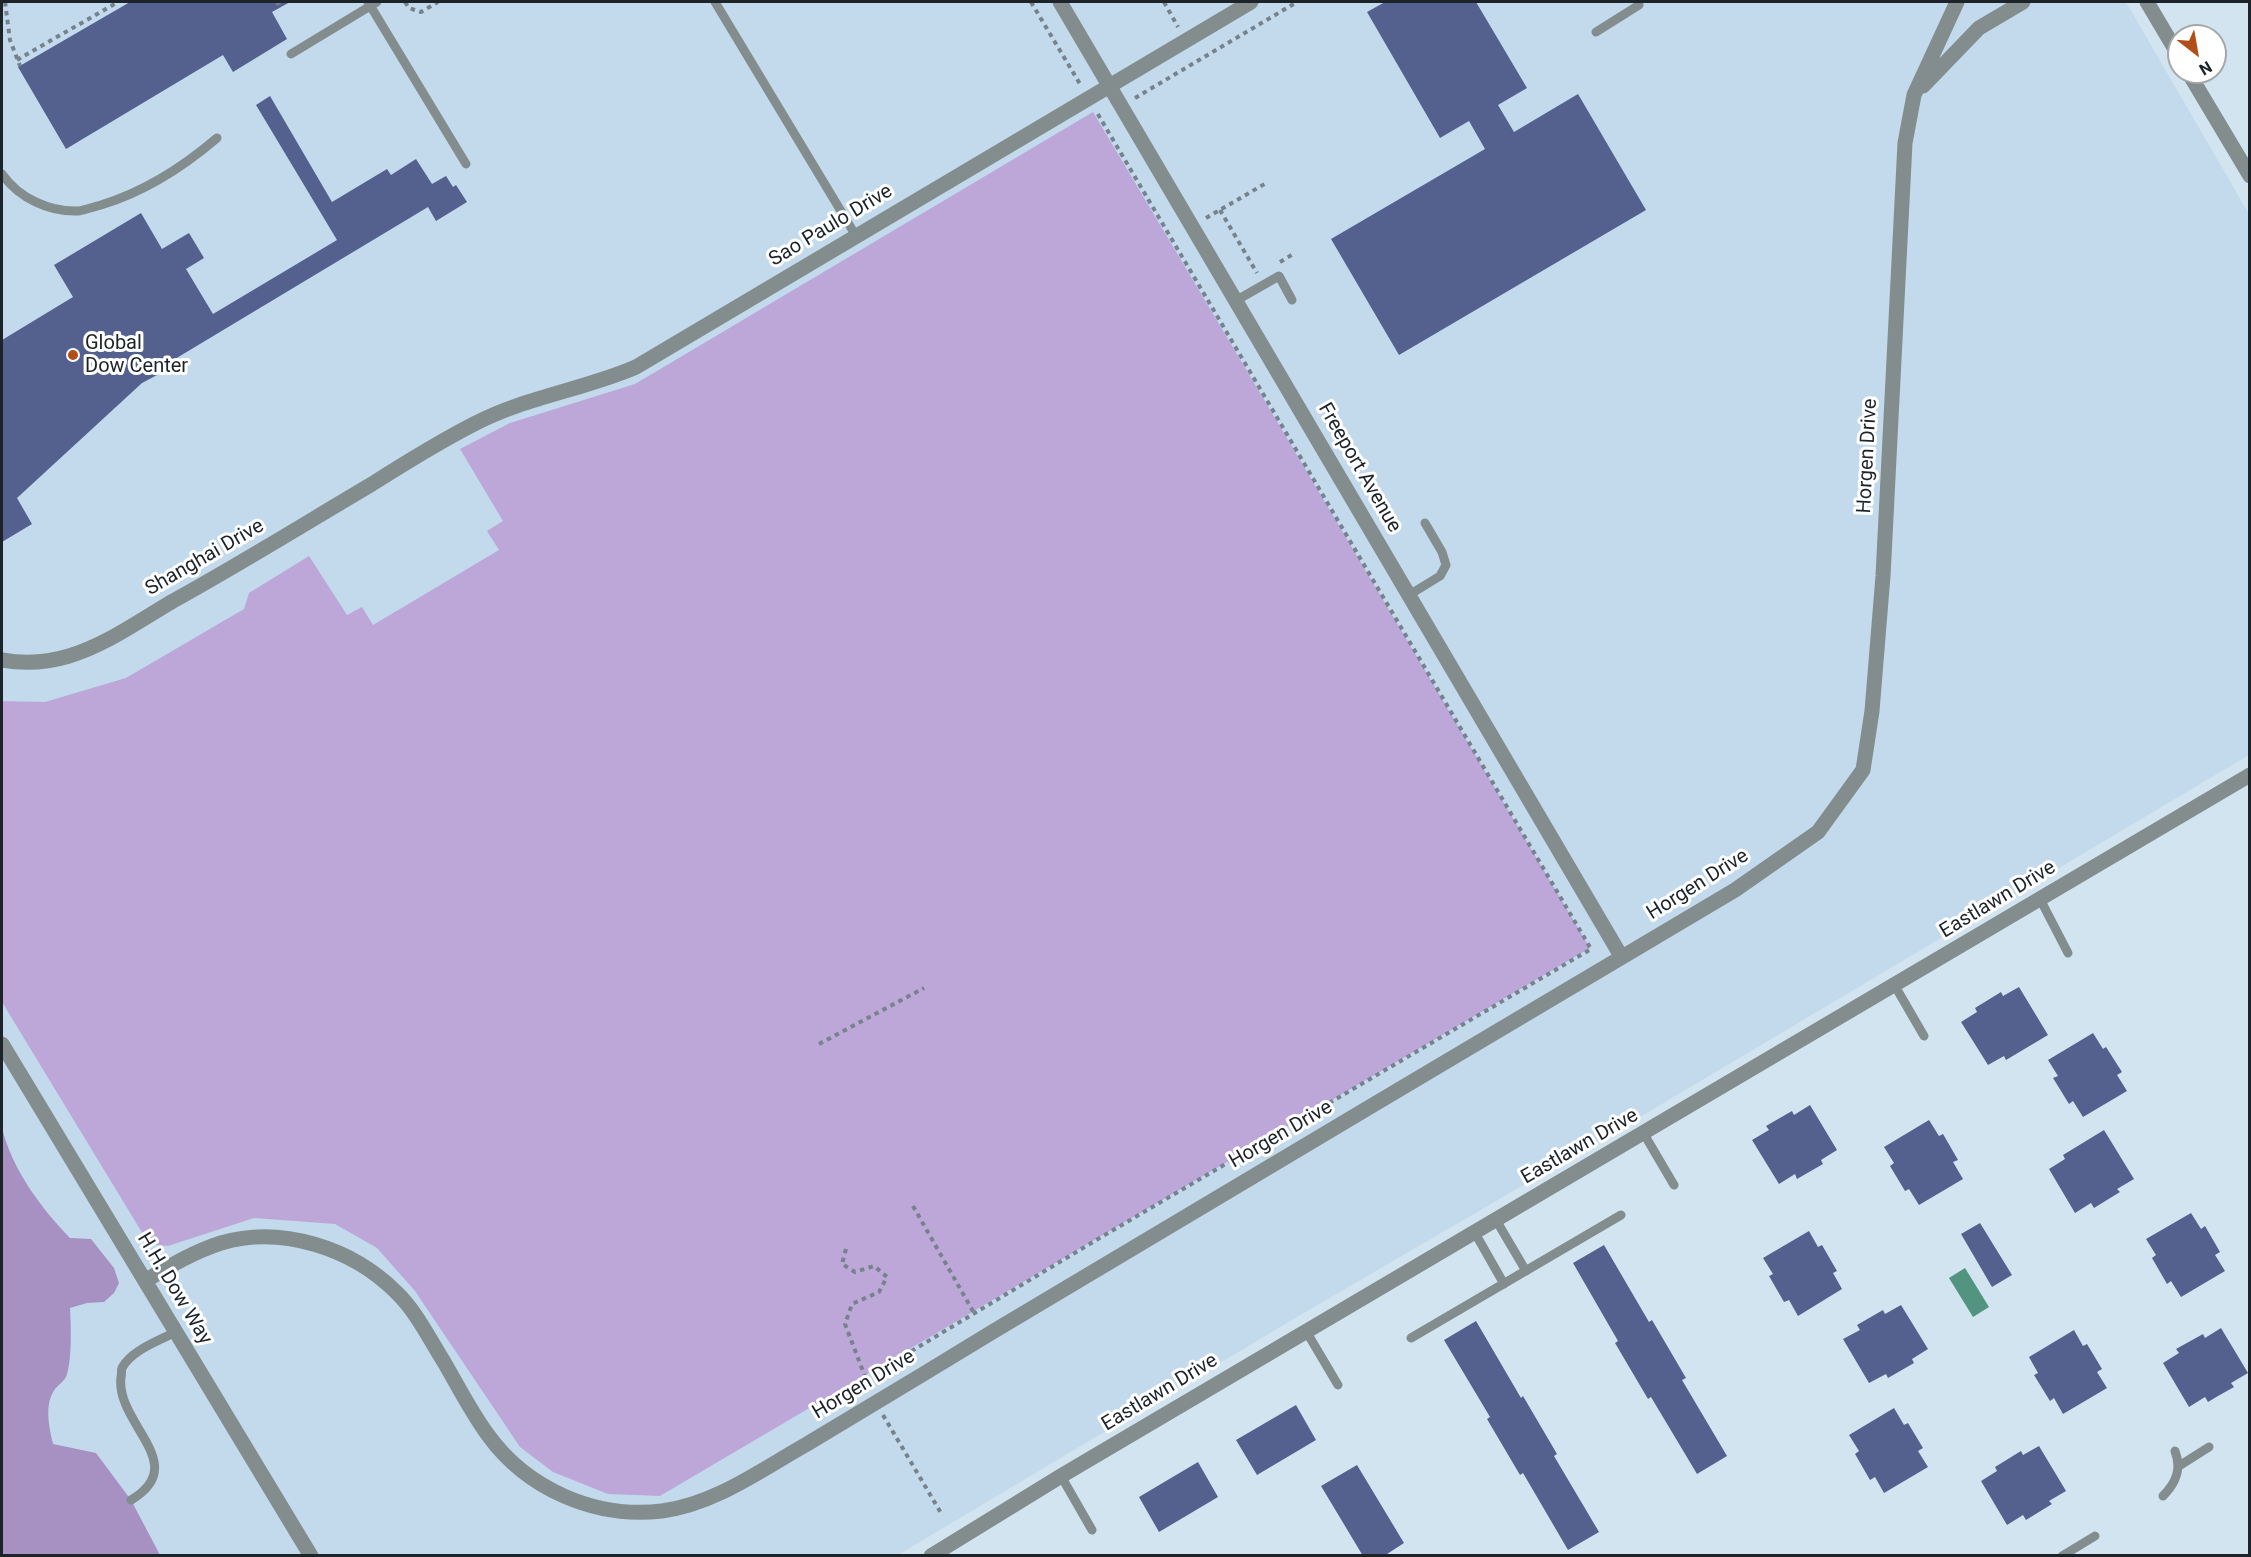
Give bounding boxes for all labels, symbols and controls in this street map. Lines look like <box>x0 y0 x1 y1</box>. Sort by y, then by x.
north arrow <box>2167 24 2227 84</box>
text: N <box>2196 57 2215 79</box>
street label: Sao Paulo Drive <box>765 180 897 272</box>
place label: Global Dow Center <box>85 332 188 379</box>
marker: Global Dow Center <box>66 348 80 362</box>
street label: Horgen Drive <box>1853 398 1883 514</box>
street label: Freeport Avenue <box>1312 399 1406 537</box>
street label: Shanghai Drive <box>142 514 268 602</box>
street label: Horgen Drive <box>1643 844 1753 926</box>
street label: Eastlawn Drive <box>1936 856 2060 944</box>
street label: Horgen Drive <box>1225 1096 1337 1174</box>
street label: Eastlawn Drive <box>1517 1104 1643 1190</box>
street label: H.H. Dow Way <box>131 1229 217 1349</box>
street label: Horgen Drive <box>809 1345 919 1425</box>
street label: Eastlawn Drive <box>1098 1349 1222 1437</box>

